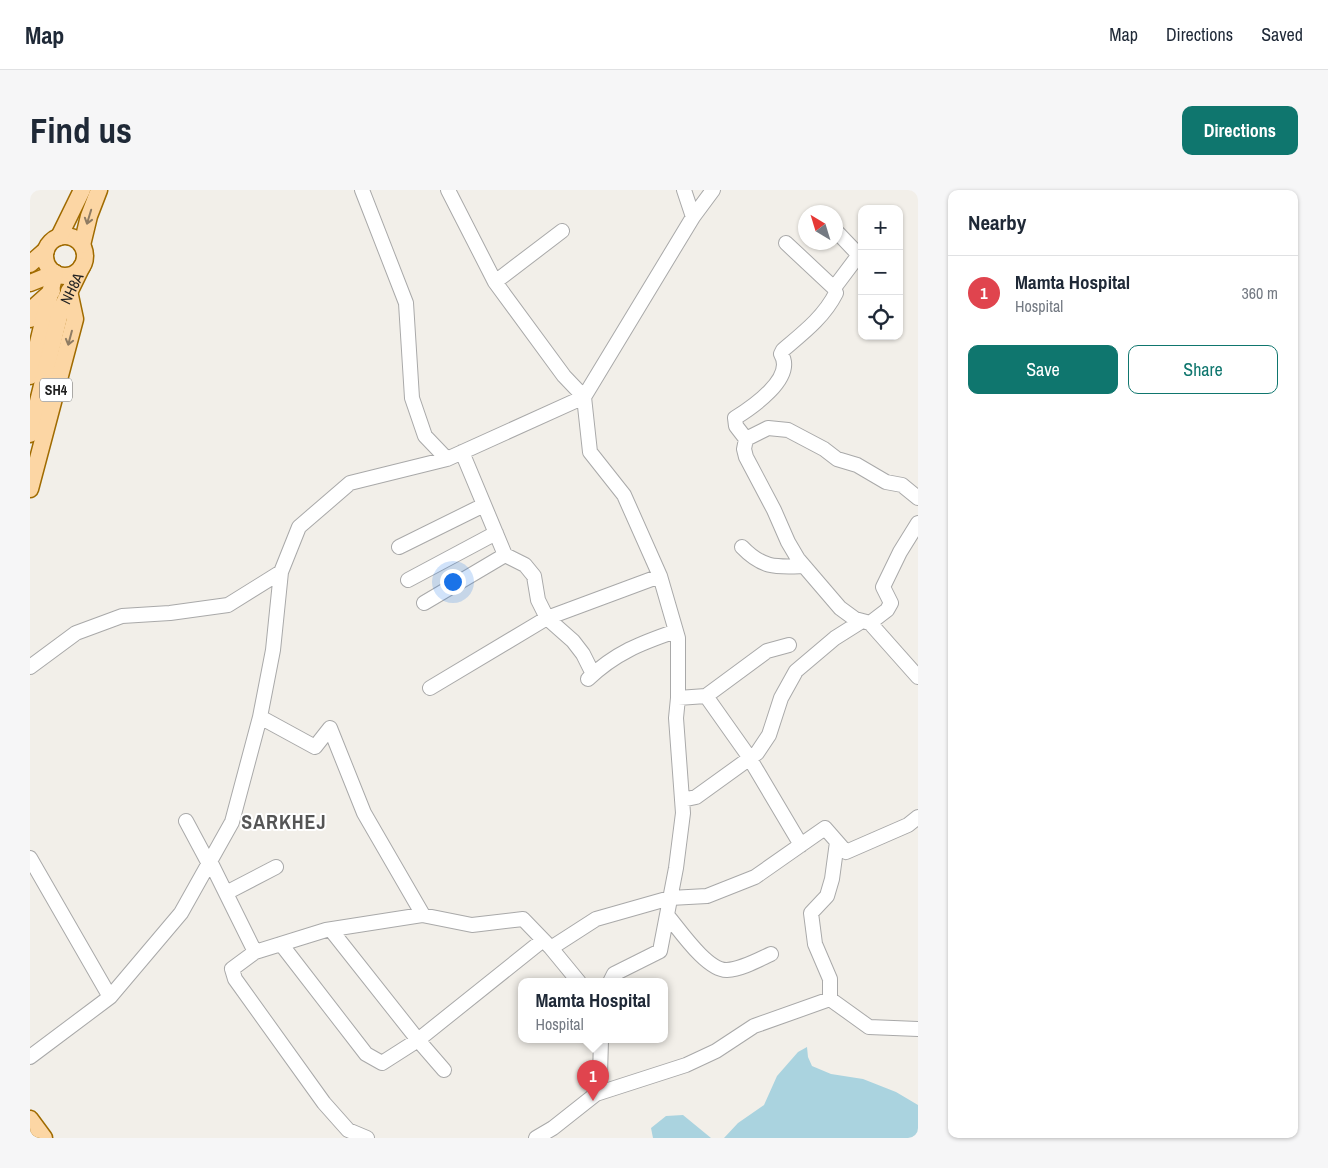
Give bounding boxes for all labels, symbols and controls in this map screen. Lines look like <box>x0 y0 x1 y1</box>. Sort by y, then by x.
text: Map <box>25 19 64 51</box>
text: Map <box>1109 22 1138 47</box>
text: Directions <box>1166 22 1233 47</box>
text: Saved <box>1261 22 1303 47</box>
button: Directions <box>1182 106 1298 155</box>
text: Find us <box>30 107 132 154</box>
north arrow <box>798 205 843 250</box>
map controls <box>858 205 903 340</box>
button: + <box>858 205 903 250</box>
text: Nearby <box>968 208 1026 237</box>
one-way arrow <box>84 209 94 225</box>
button: − <box>858 250 903 295</box>
street label: NH8A <box>55 268 88 308</box>
text: Mamta Hospital <box>1015 269 1130 295</box>
text: 1 <box>980 282 988 304</box>
text: 360 m <box>1242 282 1278 304</box>
button: locate <box>858 295 903 340</box>
text: Hospital <box>1015 295 1063 317</box>
one-way arrow <box>64 330 74 346</box>
button: Save <box>968 345 1118 394</box>
button: Share <box>1128 345 1278 394</box>
road number: SH4 <box>40 378 72 402</box>
your location <box>440 569 466 595</box>
district label: SARKHEJ <box>241 808 327 835</box>
popup <box>518 978 668 1043</box>
text: Mamta Hospital <box>535 987 651 1013</box>
text: Hospital <box>535 1013 584 1035</box>
pin: 1 <box>577 1060 609 1101</box>

